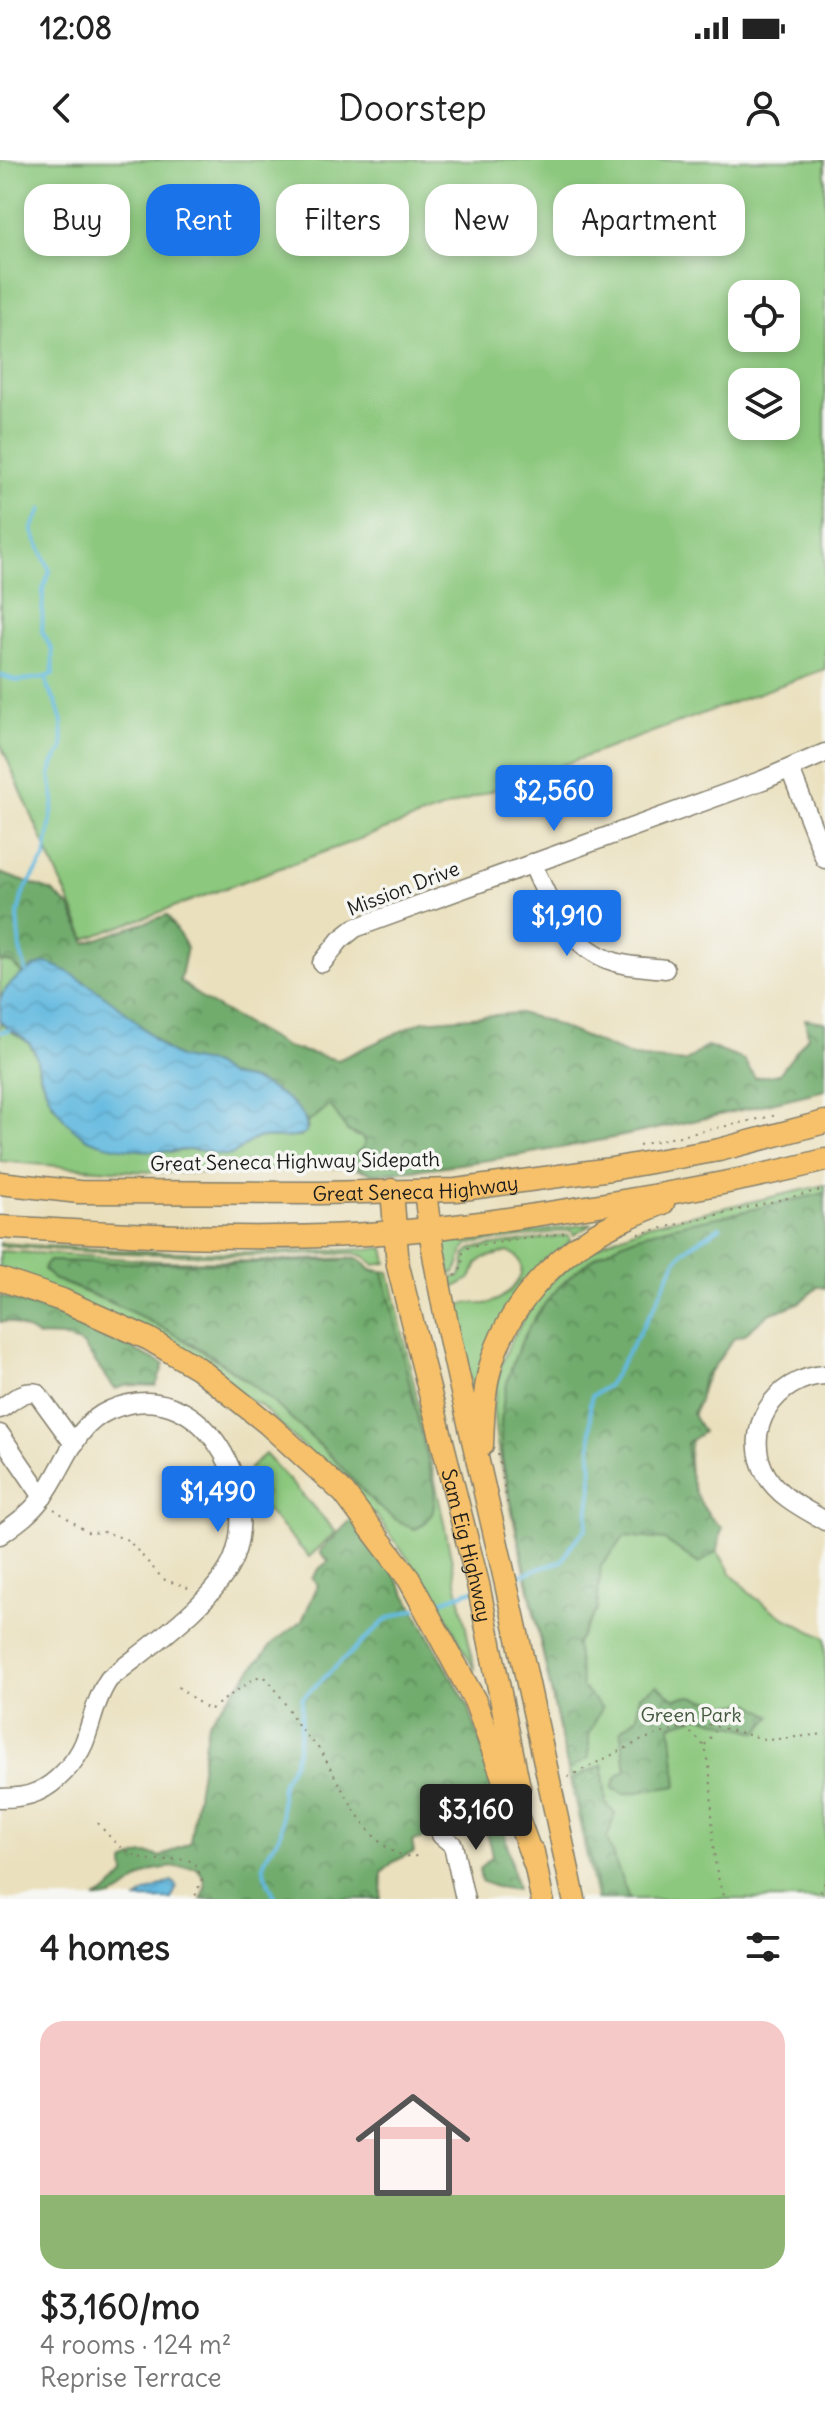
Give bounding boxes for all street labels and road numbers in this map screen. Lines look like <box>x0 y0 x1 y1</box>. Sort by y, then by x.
street label: Mission Drive <box>343 855 463 921</box>
street label: Great Seneca Highway Sidepath <box>150 1146 440 1176</box>
street label: Great Seneca Highway <box>312 1169 520 1206</box>
street label: Sam Eig Highway <box>437 1466 498 1624</box>

